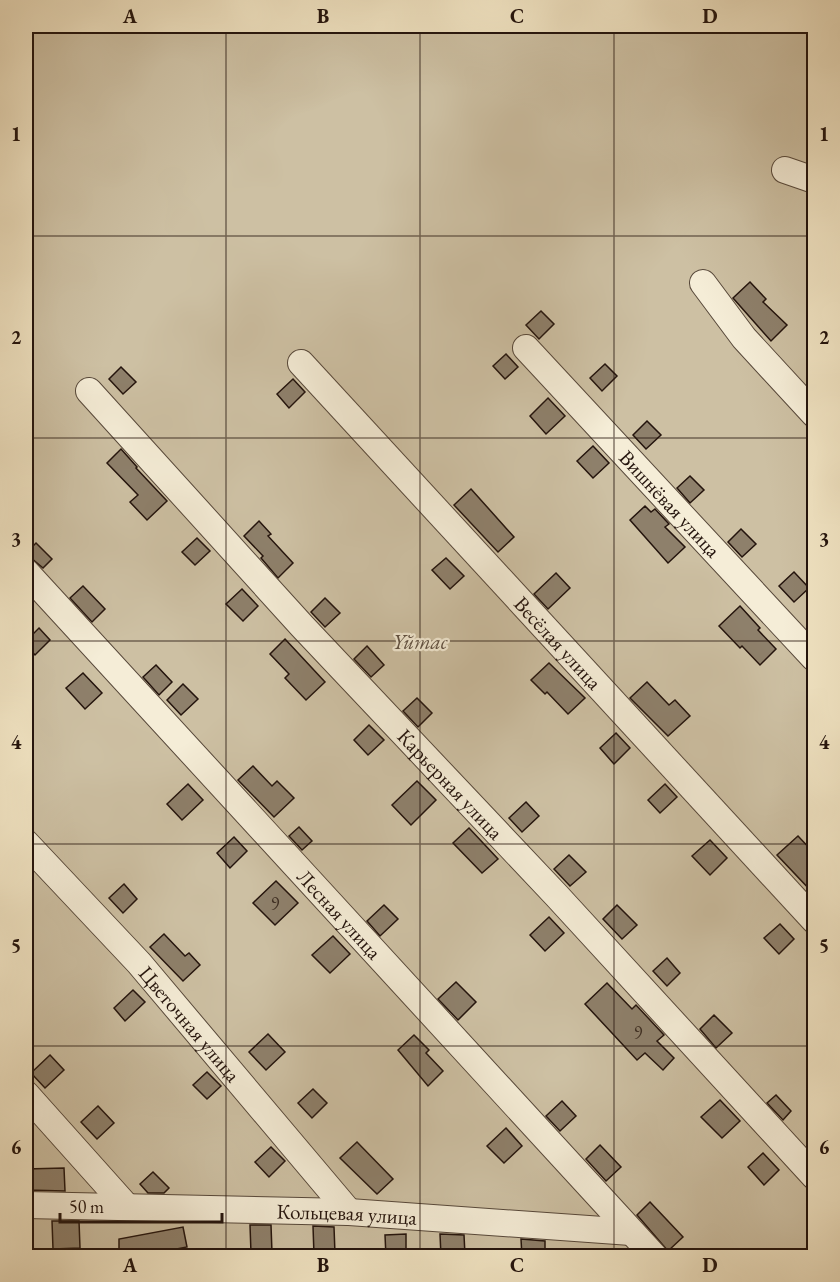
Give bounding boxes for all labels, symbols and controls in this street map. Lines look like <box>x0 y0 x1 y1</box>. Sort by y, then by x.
text: A <box>122 3 138 29</box>
text: B <box>317 3 329 29</box>
text: C <box>510 3 524 29</box>
text: D <box>702 3 718 29</box>
text: 1 <box>11 121 21 147</box>
text: 1 <box>819 121 829 147</box>
text: 2 <box>11 324 22 350</box>
text: 2 <box>819 324 830 350</box>
street label: Вишнёвая улица <box>614 444 727 563</box>
text: 3 <box>11 526 21 552</box>
text: 3 <box>819 526 829 552</box>
street label: Весёлая улица <box>509 590 609 695</box>
park label: Үйтас <box>393 628 448 655</box>
street label: Карьерная улица <box>392 722 510 845</box>
text: 4 <box>11 729 22 755</box>
text: 4 <box>819 729 830 755</box>
street label: Лесная улица <box>292 863 388 965</box>
house number: 9 <box>271 892 280 915</box>
text: 5 <box>11 932 21 958</box>
text: 5 <box>819 932 829 958</box>
street label: Цветочная улица <box>133 960 247 1088</box>
house number: 9 <box>634 1021 643 1044</box>
text: 6 <box>11 1134 22 1160</box>
text: 6 <box>819 1134 830 1160</box>
scale bar <box>60 1186 222 1224</box>
text: 50 m <box>69 1195 104 1218</box>
street label: Кольцевая улица <box>276 1197 419 1230</box>
text: A <box>122 1252 138 1278</box>
text: B <box>317 1252 329 1278</box>
text: C <box>510 1252 524 1278</box>
text: D <box>702 1252 718 1278</box>

